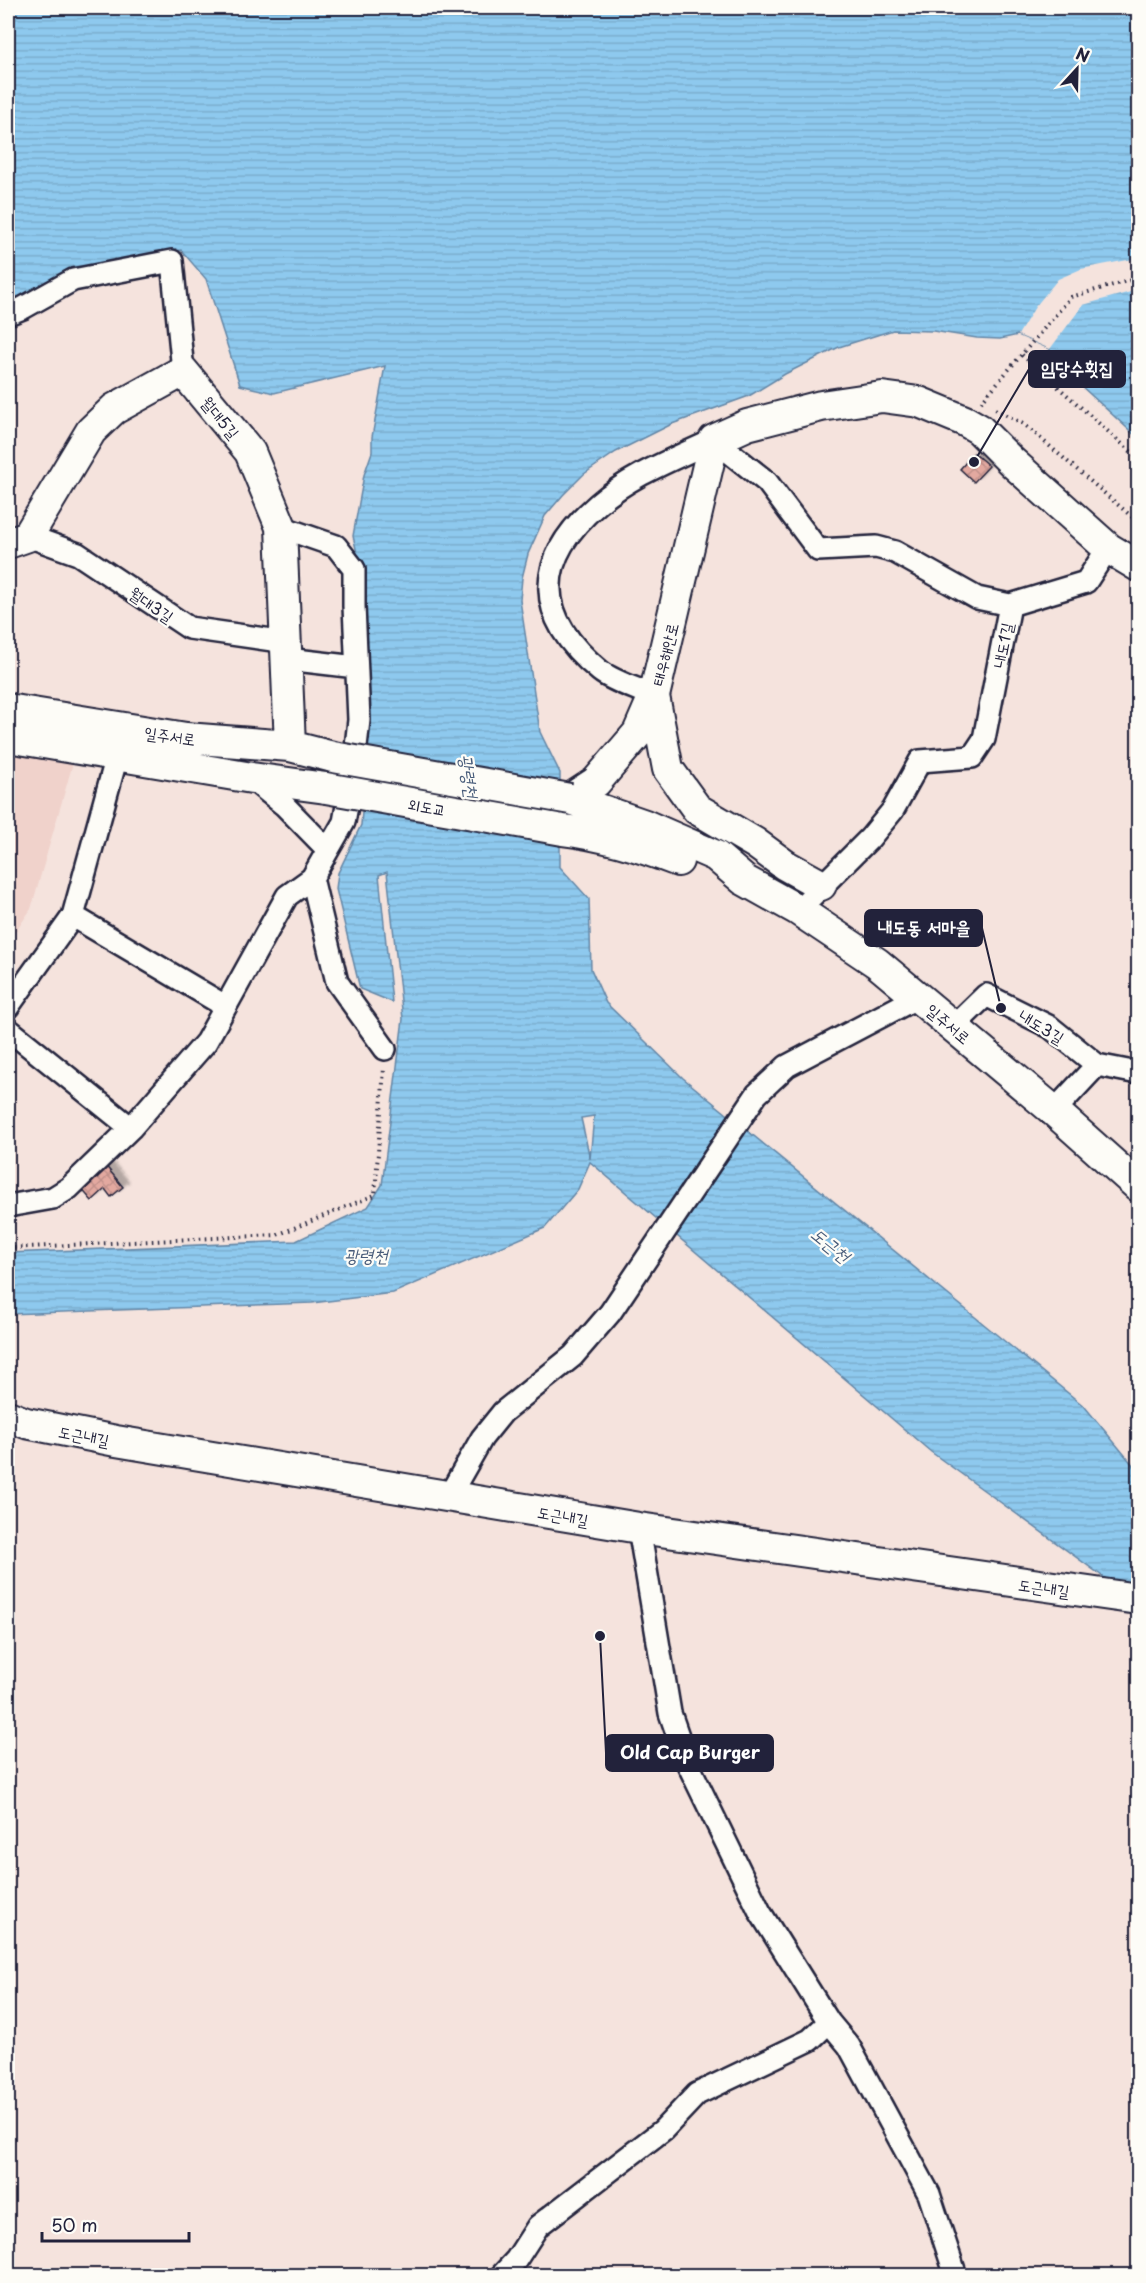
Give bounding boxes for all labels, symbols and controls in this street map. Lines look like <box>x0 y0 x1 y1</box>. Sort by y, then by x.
north arrow <box>1047 39 1107 99</box>
text: N <box>1073 41 1093 68</box>
callout: 임당수횟집 <box>1029 351 1125 387</box>
text: 임당수횟집 <box>1041 354 1113 381</box>
street label: 월대5길 <box>196 391 246 444</box>
street label: 월대3길 <box>125 580 179 628</box>
street label: 태우해안로 <box>645 620 683 688</box>
street label: 내도1길 <box>986 620 1018 670</box>
street label: 일주서로 <box>143 720 197 750</box>
water label: 광령천 <box>454 753 487 801</box>
street label: 외도교 <box>406 791 448 821</box>
callout: 내도동 서마을 <box>865 910 982 946</box>
text: 내도동 서마을 <box>878 913 970 940</box>
street label: 일주서로 <box>922 997 976 1049</box>
street label: 내도3길 <box>1015 1003 1069 1049</box>
water label: 도근천 <box>806 1220 858 1269</box>
water label: 광령천 <box>344 1241 389 1268</box>
street label: 도근내길 <box>56 1418 112 1452</box>
street label: 도근내길 <box>536 1499 591 1531</box>
street label: 도근내길 <box>1017 1572 1071 1602</box>
callout: Old Cap Burger <box>606 1735 773 1771</box>
text: Old Cap Burger <box>620 1738 761 1765</box>
scale bar <box>42 2205 189 2243</box>
text: 50 m <box>51 2211 98 2238</box>

